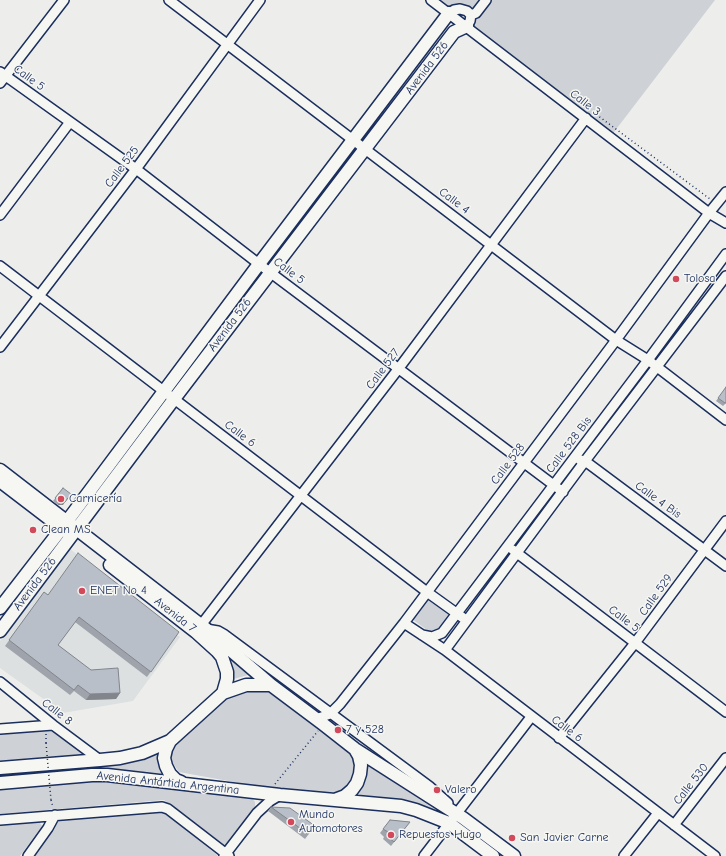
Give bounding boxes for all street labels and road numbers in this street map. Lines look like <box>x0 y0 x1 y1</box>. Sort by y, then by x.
street label: Avenida 526 <box>402 39 452 97</box>
street label: Calle 5 <box>10 62 48 94</box>
street label: Calle 3 <box>567 87 603 119</box>
street label: Calle 525 <box>102 143 142 191</box>
street label: Calle 4 <box>436 185 472 217</box>
street label: Calle 5 <box>271 255 307 287</box>
street label: Avenida 526 <box>205 296 255 354</box>
street label: Calle 527 <box>363 346 403 392</box>
street label: Calle 528 Bis <box>543 414 595 476</box>
street label: Calle 6 <box>222 418 258 450</box>
street label: Calle 528 <box>488 441 528 487</box>
street label: Calle 4 Bis <box>632 478 684 522</box>
street label: Avenida 526 <box>10 555 60 613</box>
street label: Calle 529 <box>636 571 676 619</box>
street label: Avenida 7 <box>151 594 199 636</box>
street label: Calle 5 <box>606 603 642 635</box>
street label: Calle 8 <box>39 696 75 728</box>
street label: Calle 6 <box>549 713 585 745</box>
street label: Calle 530 <box>670 760 712 808</box>
street label: Avenida Antártida Argentina <box>96 768 240 798</box>

